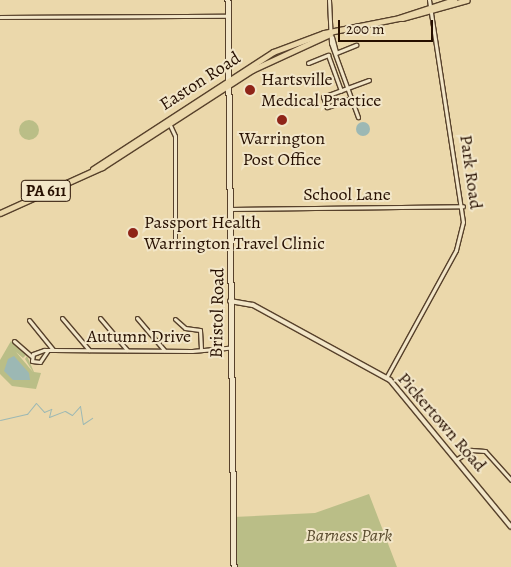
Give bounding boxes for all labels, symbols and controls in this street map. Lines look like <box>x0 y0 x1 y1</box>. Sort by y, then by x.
scale bar <box>341 10 436 42</box>
text: 200 m <box>346 19 385 39</box>
street label: Easton Road <box>156 47 244 115</box>
place label: Hartsville Medical Practice <box>261 69 381 112</box>
marker: Hartsville Medical Practice <box>243 83 257 97</box>
marker: Warrington Post Office <box>276 114 288 126</box>
place label: Warrington Post Office <box>239 128 325 170</box>
street label: Park Road <box>455 133 487 211</box>
road number: PA 611 <box>20 178 72 205</box>
street label: School Lane <box>303 183 391 205</box>
place label: Passport Health Warrington Travel Clinic <box>144 212 325 254</box>
marker: Passport Health Warrington Travel Clinic <box>126 226 140 240</box>
street label: Bristol Road <box>205 268 229 358</box>
street label: Autumn Drive <box>87 325 191 347</box>
street label: Pickertown Road <box>393 368 491 476</box>
park label: Barness Park <box>306 524 392 546</box>

